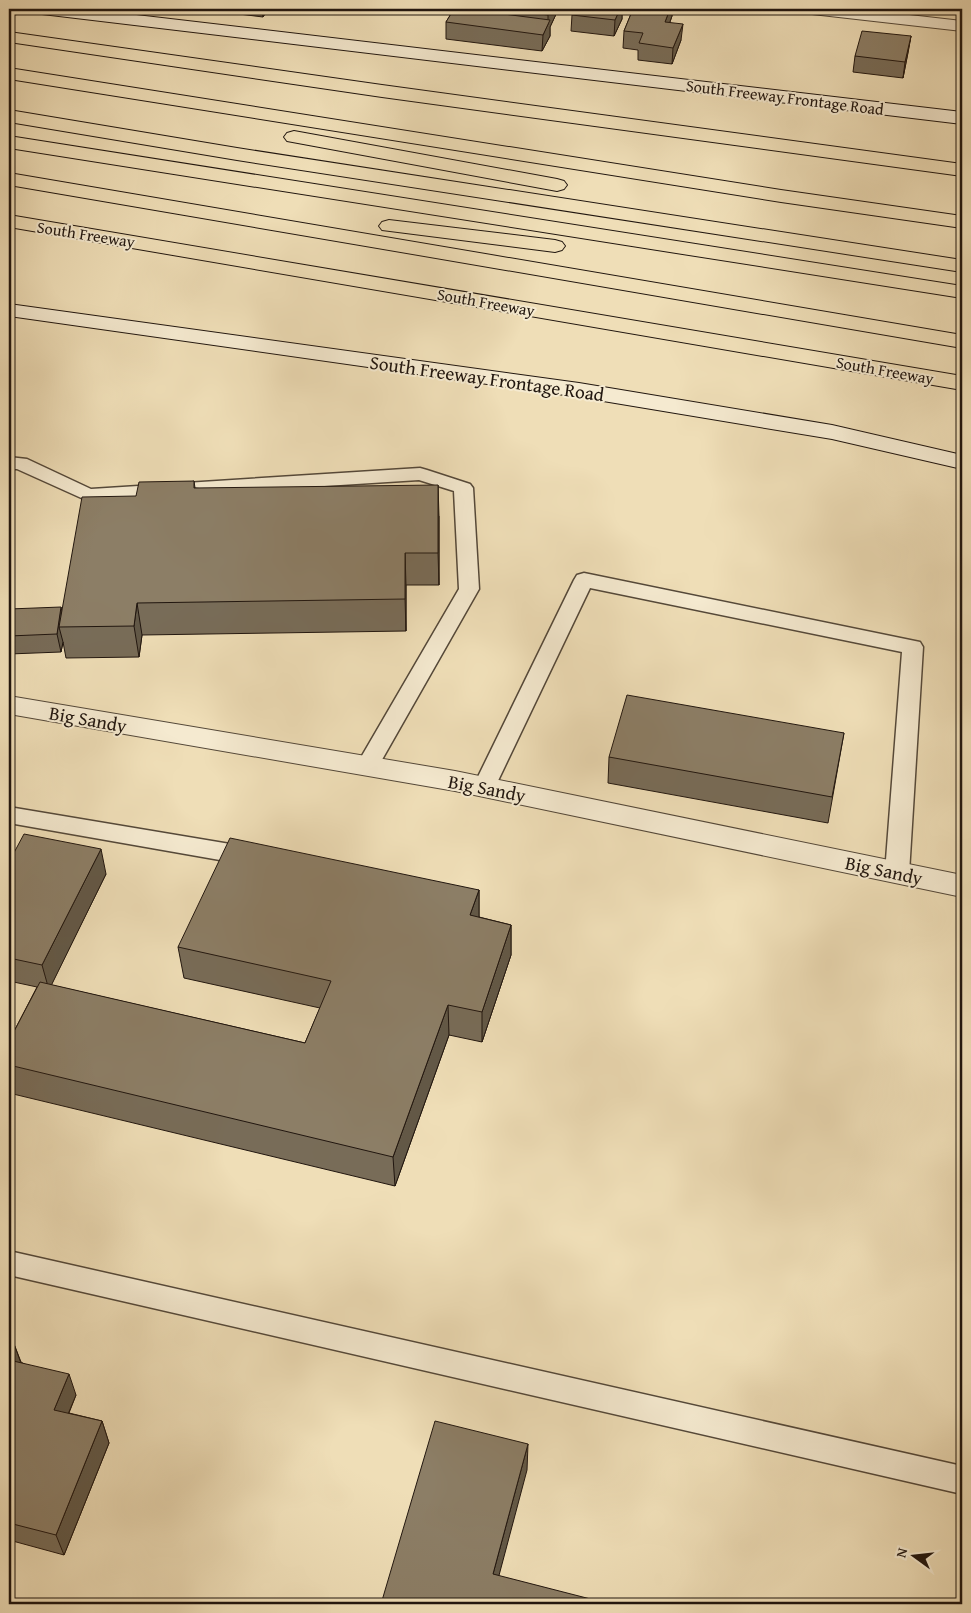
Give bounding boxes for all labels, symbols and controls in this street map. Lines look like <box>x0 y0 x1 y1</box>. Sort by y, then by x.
street label: South Freeway Frontage Road <box>685 73 886 121</box>
street label: South Freeway <box>35 214 137 254</box>
street label: South Freeway <box>435 282 537 322</box>
street label: South Freeway Frontage Road <box>368 348 607 408</box>
street label: South Freeway <box>834 350 936 390</box>
street label: Big Sandy <box>47 698 129 740</box>
street label: Big Sandy <box>446 767 529 809</box>
street label: Big Sandy <box>843 848 926 892</box>
north arrow <box>888 1530 938 1580</box>
text: N <box>891 1545 912 1560</box>

